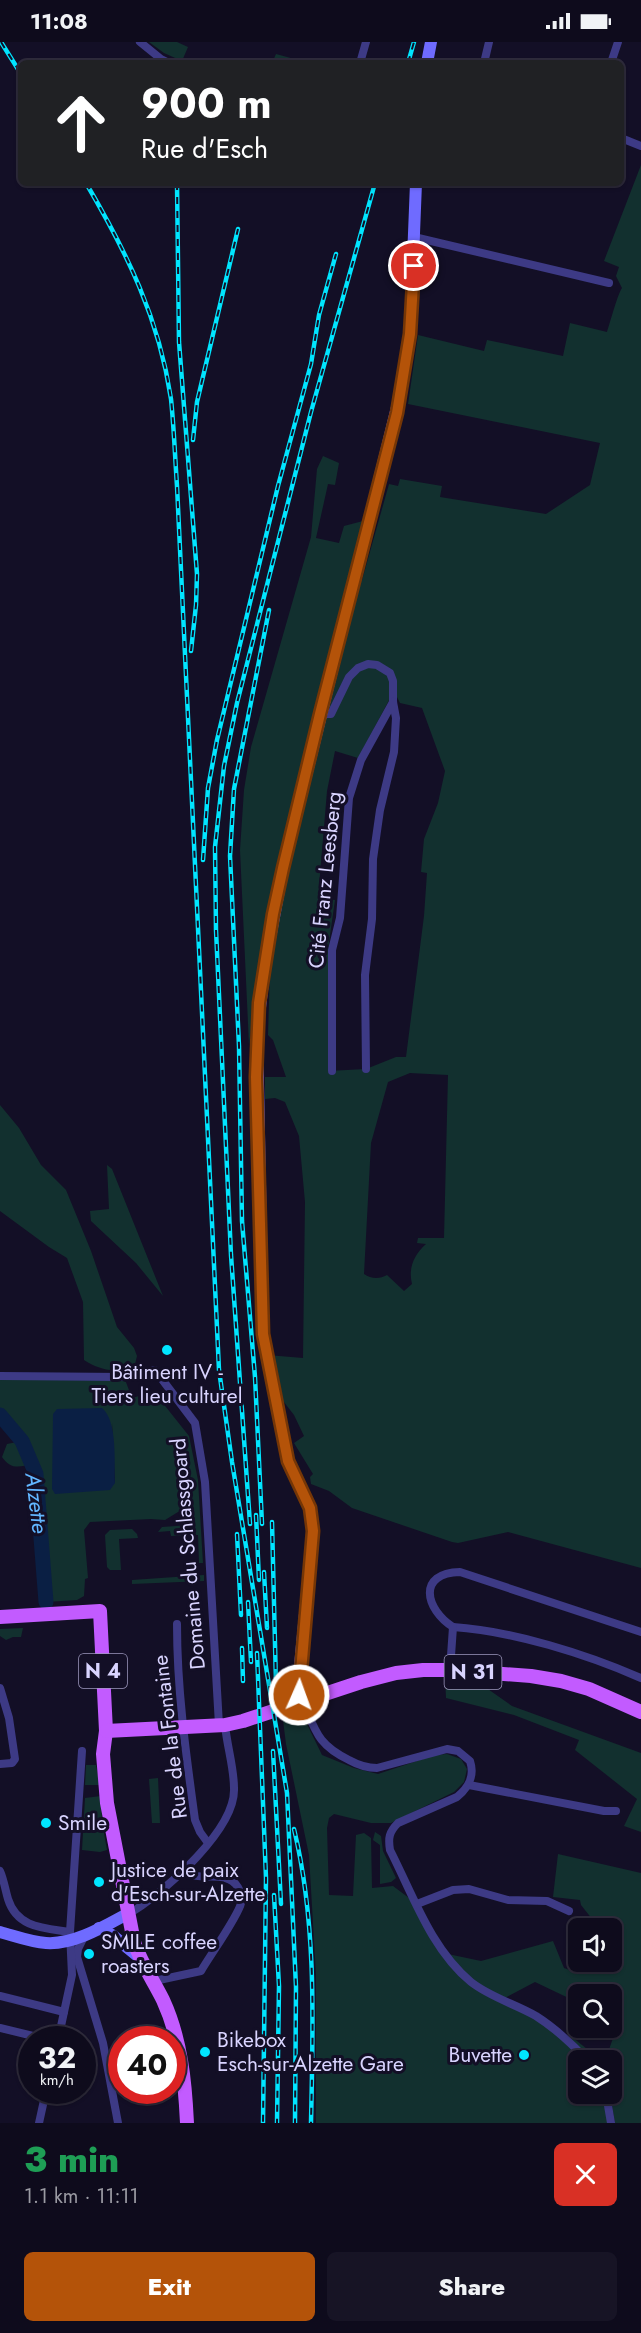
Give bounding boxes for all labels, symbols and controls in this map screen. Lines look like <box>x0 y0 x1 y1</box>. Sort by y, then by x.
text: 11:08 <box>30 5 88 37</box>
text: 900 m <box>141 73 272 134</box>
icon: ahead <box>42 84 120 162</box>
text: Rue d'Esch <box>141 129 268 168</box>
pin <box>388 240 439 291</box>
icon: arrive <box>397 249 430 282</box>
street label: Cité Franz Leesberg <box>301 790 349 970</box>
marker: Bâtiment IV - Tiers lieu culturel <box>160 1343 174 1357</box>
place label: Bâtiment IV - Tiers lieu culturel <box>92 1357 242 1411</box>
street label: Domaine du Schlassgoard <box>163 1437 213 1671</box>
water label: Alzette <box>17 1470 57 1535</box>
street label: Rue de la Fontaine <box>145 1653 195 1821</box>
road number: N 4 <box>79 1654 127 1688</box>
road number: N 31 <box>444 1655 502 1689</box>
position arrow <box>267 1663 331 1727</box>
place label: Smile <box>58 1808 107 1838</box>
marker: Smile <box>39 1816 53 1830</box>
place label: Justice de paix d'Esch-sur-Alzette <box>108 1855 265 1909</box>
marker: Justice de paix d'Esch-sur-Alzette <box>92 1875 106 1889</box>
map controls <box>568 1918 622 2104</box>
button: sound <box>568 1918 622 1972</box>
place label: SMILE coffee roasters <box>101 1927 217 1981</box>
marker: SMILE coffee roasters <box>82 1947 96 1961</box>
button: search <box>568 1984 622 2038</box>
place label: Bikebox Esch-sur-Alzette Gare <box>217 2025 404 2079</box>
speed limit sign: 40 <box>108 2026 186 2104</box>
text: 32 <box>38 2036 76 2079</box>
place label: Buvette <box>449 2040 512 2070</box>
marker: Bikebox Esch-sur-Alzette Gare <box>198 2045 212 2059</box>
marker: Buvette <box>517 2048 531 2062</box>
button: layers <box>568 2050 622 2104</box>
text: km/h <box>40 2069 74 2091</box>
text: 3 min <box>24 2133 119 2185</box>
button: close <box>554 2143 617 2206</box>
text: 1.1 km · 11:11 <box>24 2182 138 2211</box>
button: Exit <box>24 2252 315 2321</box>
button: Share <box>327 2252 617 2321</box>

